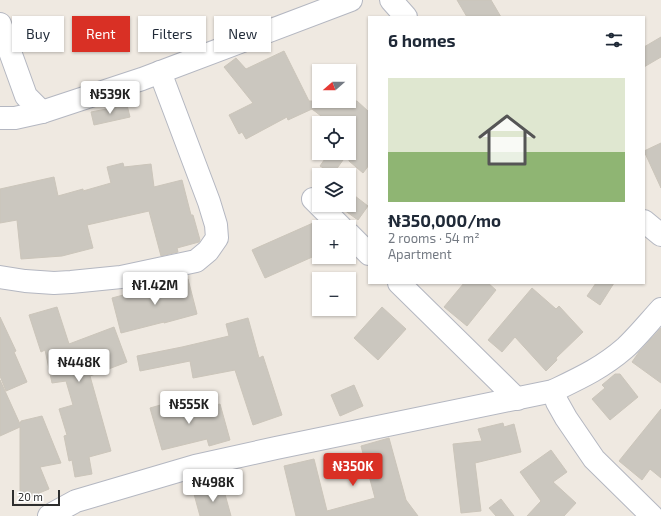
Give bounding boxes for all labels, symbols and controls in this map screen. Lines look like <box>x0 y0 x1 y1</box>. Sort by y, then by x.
chip: Buy <box>12 16 64 52</box>
chip: Rent <box>72 16 130 52</box>
chip: Filters <box>138 16 206 52</box>
chip: New <box>214 16 271 52</box>
icon: filters <box>603 29 625 51</box>
text: 6 homes <box>388 30 456 50</box>
north arrow <box>312 64 356 108</box>
map controls <box>312 64 356 316</box>
pin: ₦539K <box>82 81 138 115</box>
text: ₦539K <box>90 86 130 102</box>
icon: home <box>471 104 543 176</box>
button: locate <box>312 116 356 160</box>
button: layers <box>312 168 356 212</box>
text: ₦350,000/mo <box>388 210 501 230</box>
button: + <box>312 220 356 264</box>
text: 2 rooms · 54 m² <box>388 230 480 246</box>
text: Apartment <box>388 246 452 262</box>
pin: ₦1.42M <box>122 272 188 306</box>
button: − <box>312 272 356 316</box>
text: ₦1.42M <box>132 277 178 293</box>
pin: ₦448K <box>51 349 107 383</box>
text: ₦448K <box>58 354 100 370</box>
pin: ₦555K <box>161 391 217 425</box>
text: ₦555K <box>169 396 209 412</box>
pin: ₦350K <box>325 453 381 487</box>
text: ₦350K <box>332 458 374 474</box>
pin: ₦498K <box>185 469 241 503</box>
text: ₦498K <box>192 474 234 490</box>
scale bar <box>12 488 60 507</box>
text: 20 m <box>18 490 43 503</box>

